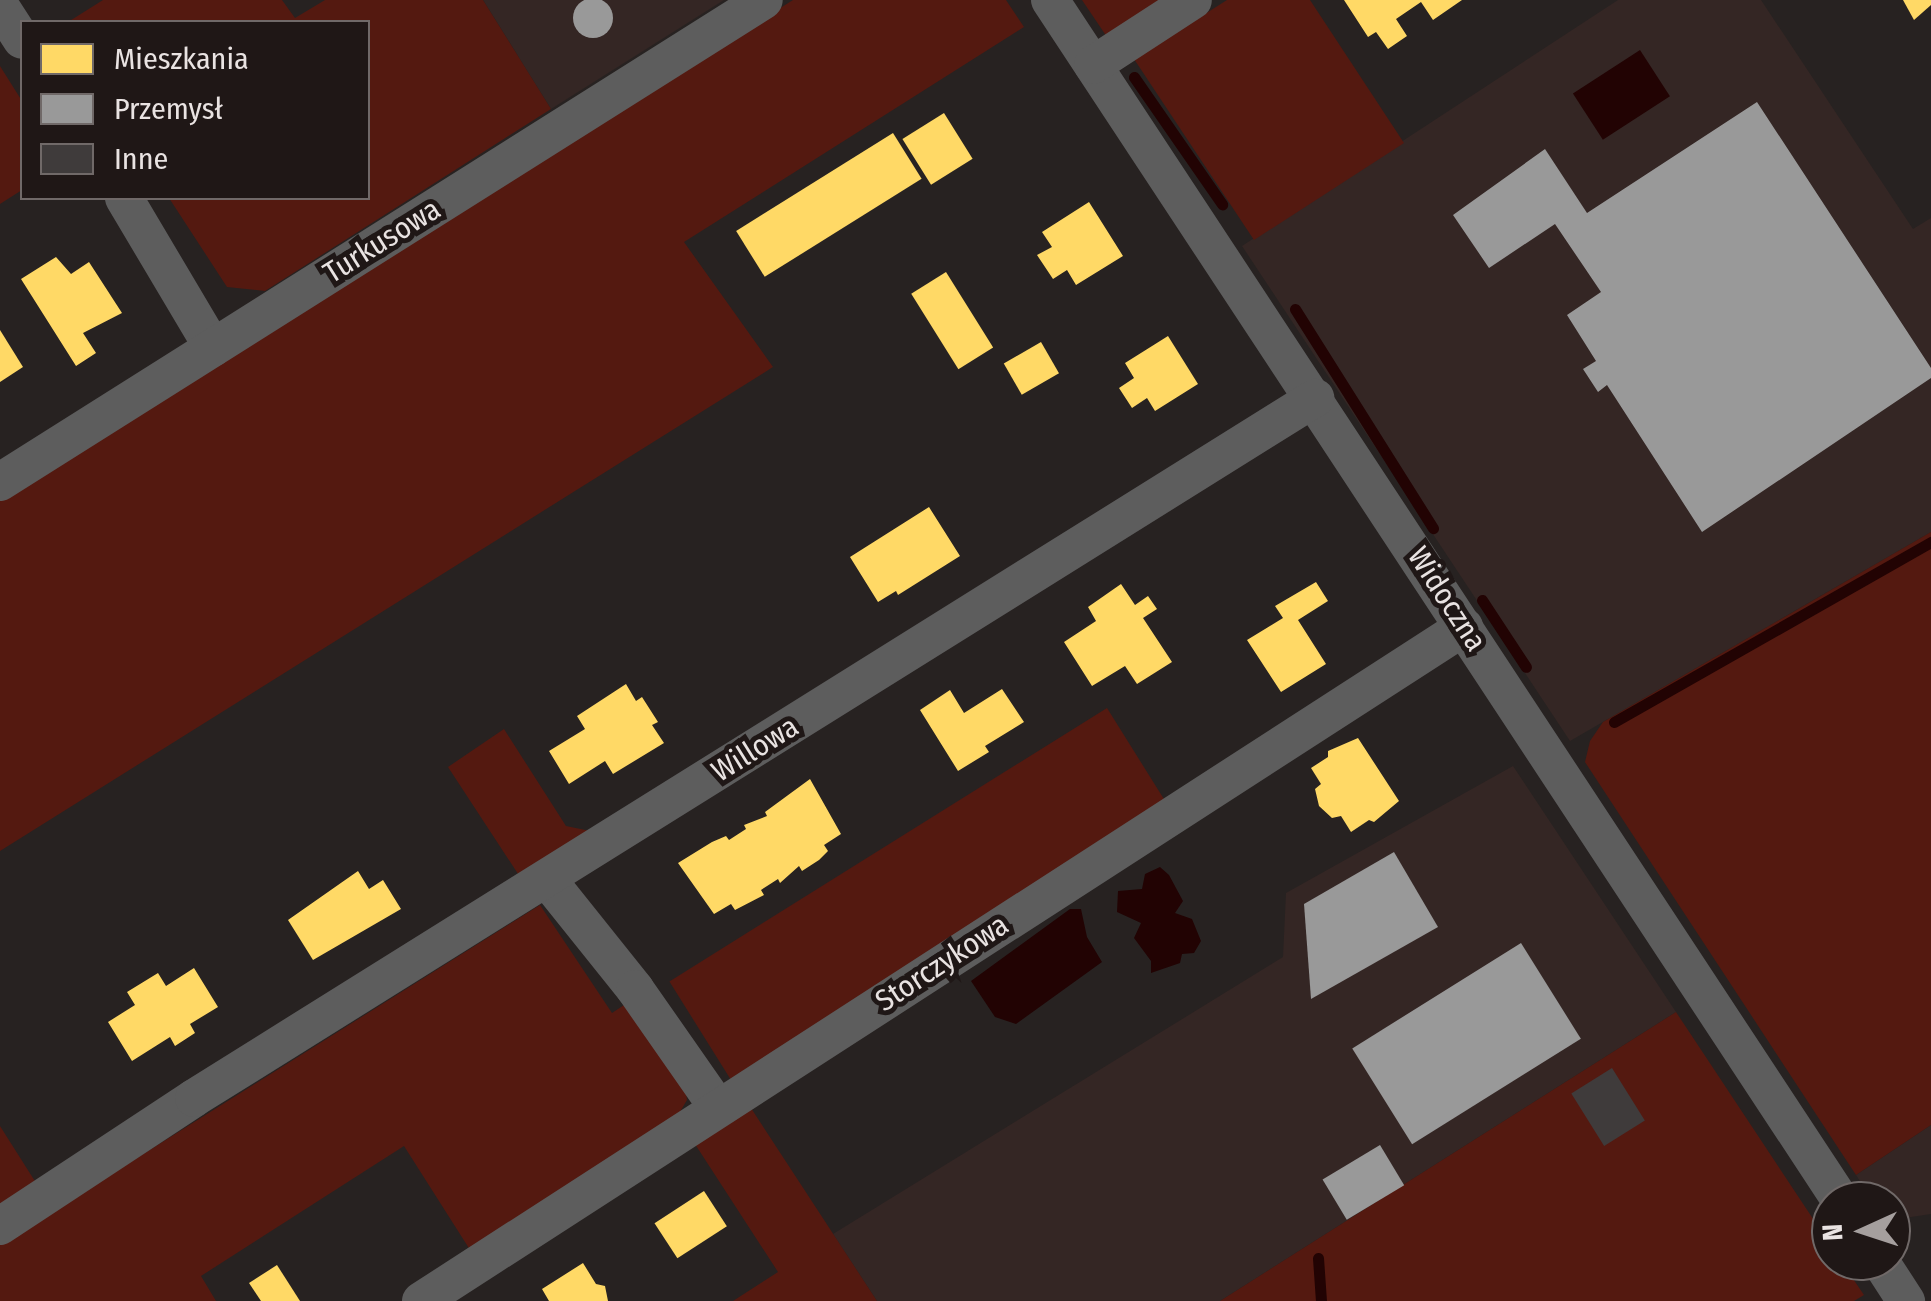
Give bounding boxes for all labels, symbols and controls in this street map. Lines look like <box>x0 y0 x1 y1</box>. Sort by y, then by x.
legend <box>20 20 370 200</box>
text: Mieszkania <box>114 41 249 77</box>
text: Przemysł <box>114 91 223 127</box>
text: Inne <box>114 141 168 177</box>
street label: Turkusowa <box>317 191 447 291</box>
street label: Widoczna <box>1400 540 1494 658</box>
street label: Willowa <box>705 708 805 790</box>
street label: Storczykowa <box>869 907 1015 1019</box>
north arrow <box>1811 1181 1911 1281</box>
text: N <box>1816 1223 1849 1242</box>

